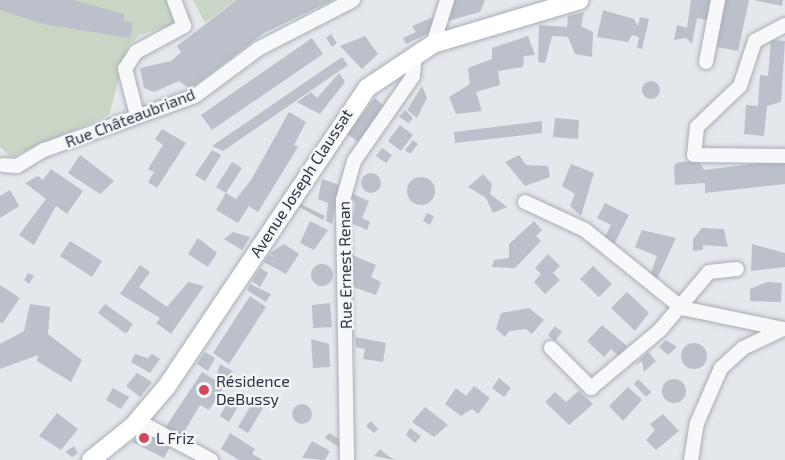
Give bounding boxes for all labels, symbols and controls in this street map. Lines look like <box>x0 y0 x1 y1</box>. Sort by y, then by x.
street label: Rue Châteaubriand <box>62 84 198 152</box>
street label: Avenue Joseph Claussat <box>246 105 356 261</box>
street label: Rue Ernest Renan <box>334 201 356 329</box>
place label: Résidence DeBussy <box>216 371 290 409</box>
marker: Résidence DeBussy <box>197 383 211 397</box>
place label: L Friz <box>156 428 195 448</box>
marker: L Friz <box>137 431 151 445</box>

